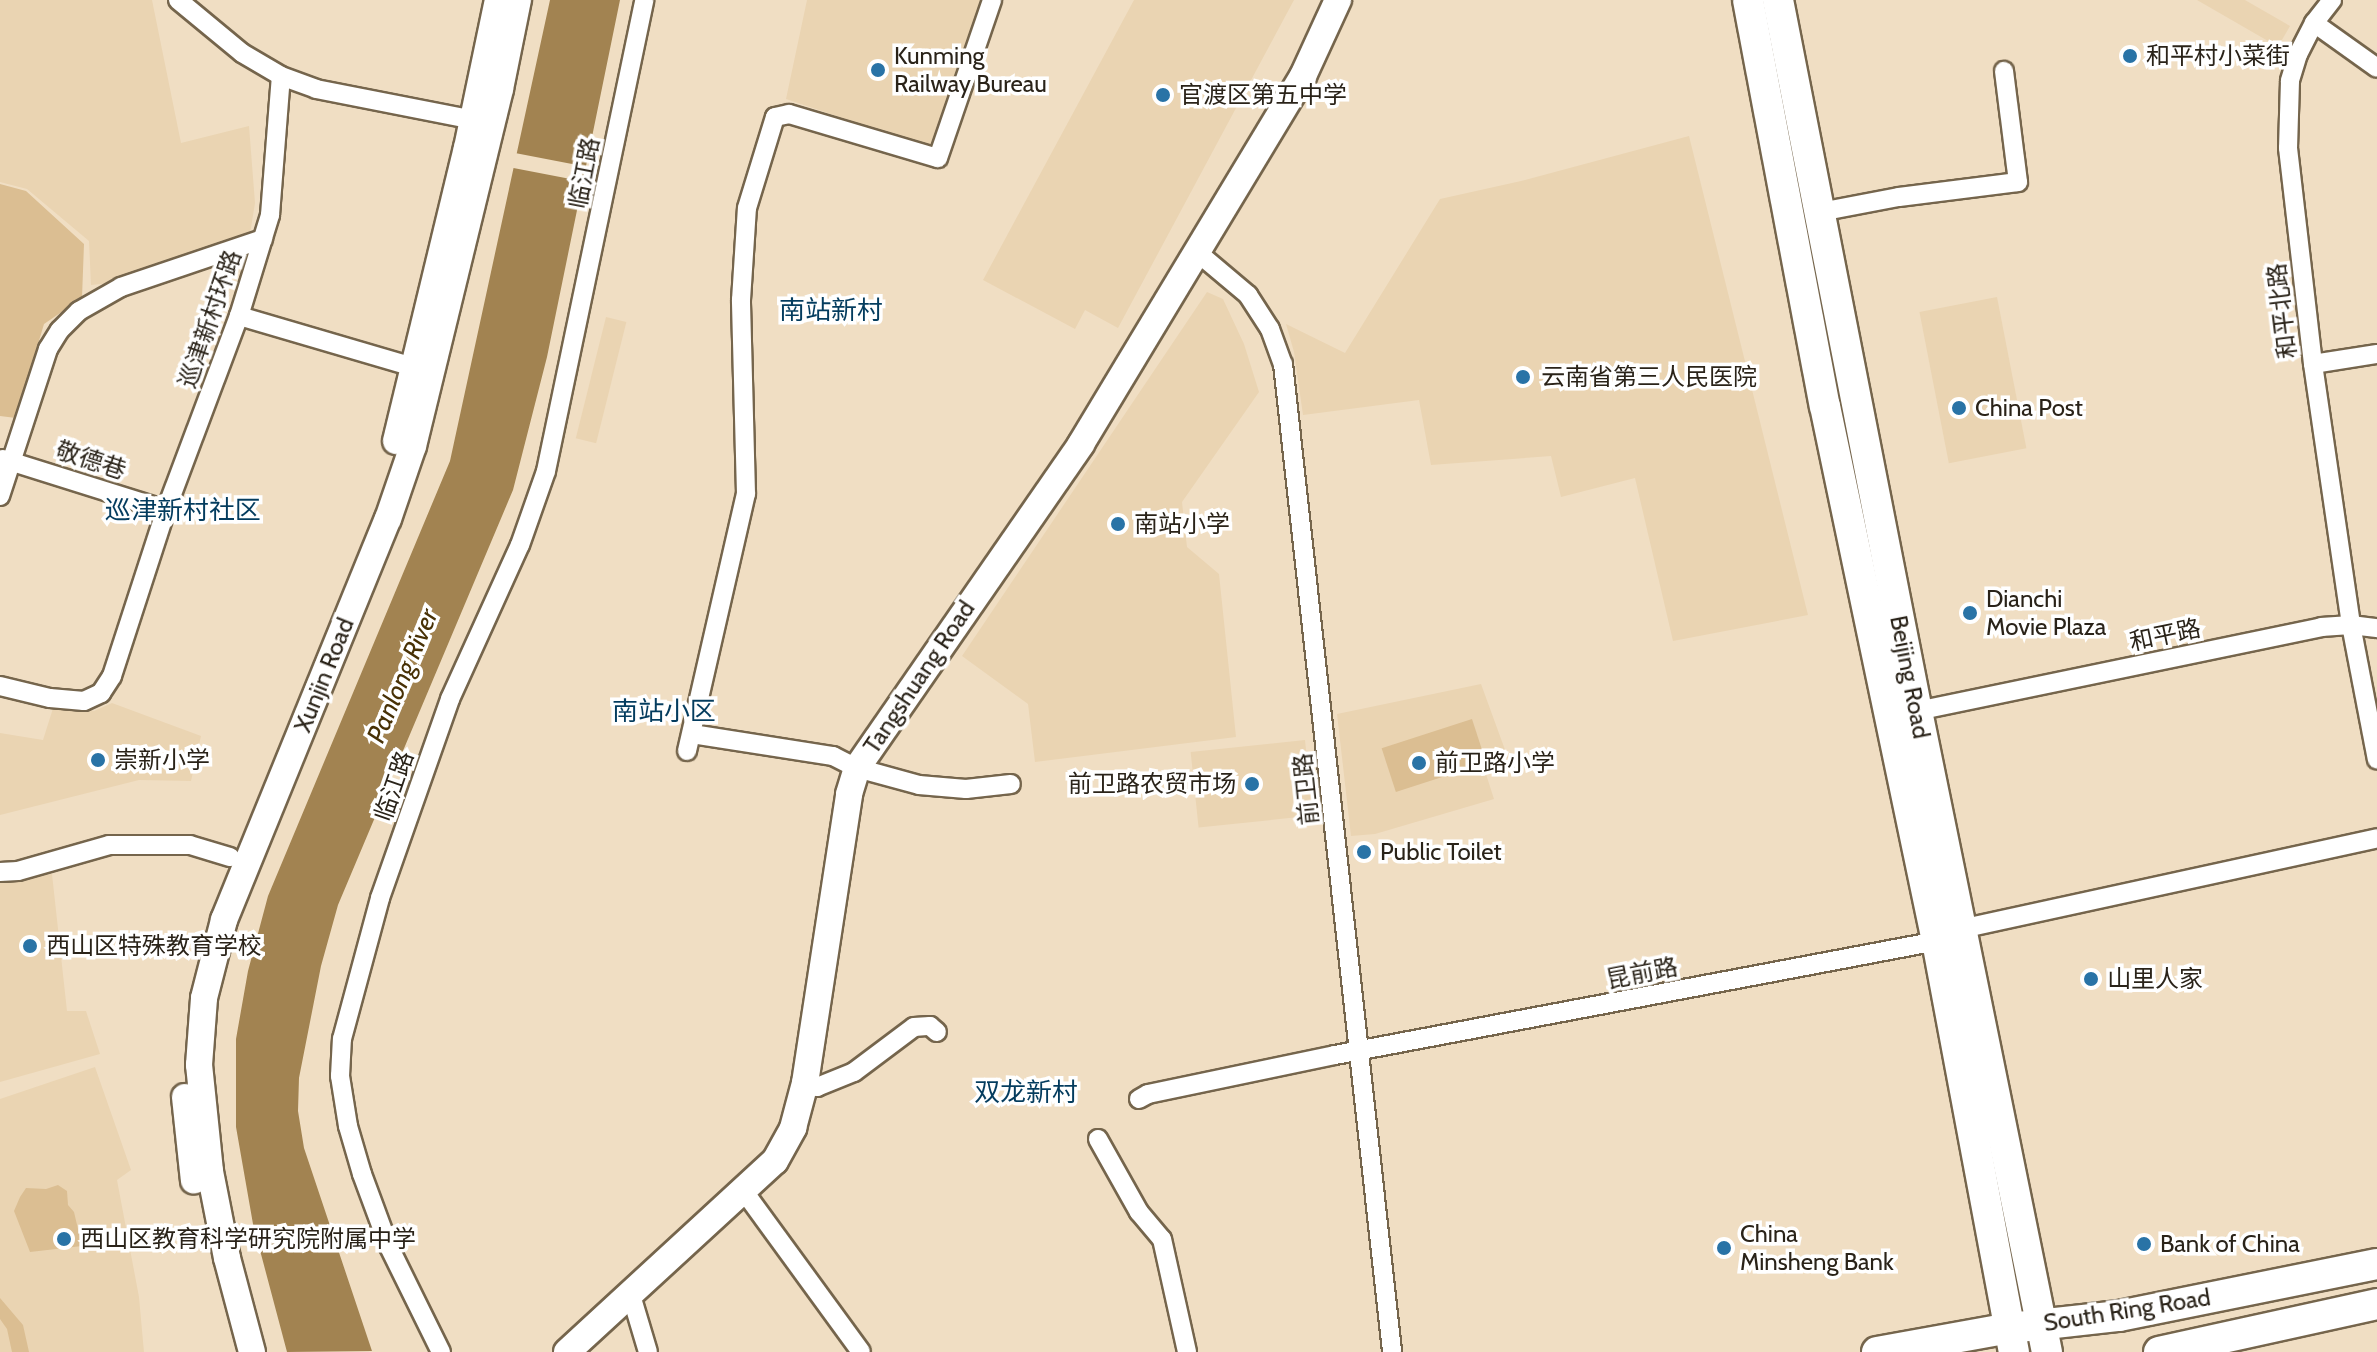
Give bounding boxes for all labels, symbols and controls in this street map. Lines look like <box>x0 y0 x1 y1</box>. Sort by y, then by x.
place label: Kunming Railway Bureau <box>894 42 1047 98</box>
place label: 和平村小菜街 <box>2146 42 2290 70</box>
marker: 和平村小菜街 <box>2121 47 2139 65</box>
marker: Kunming Railway Bureau <box>869 61 887 79</box>
place label: 官渡区第五中学 <box>1179 81 1347 109</box>
marker: 官渡区第五中学 <box>1154 86 1172 104</box>
street label: 临江路 <box>563 135 605 211</box>
street label: 巡津新村环路 <box>173 246 247 392</box>
street label: 和平北路 <box>2262 262 2302 360</box>
district label: 南站新村 <box>779 295 883 327</box>
place label: 云南省第三人民医院 <box>1541 363 1757 391</box>
marker: 云南省第三人民医院 <box>1512 366 1534 388</box>
place label: China Post <box>1975 394 2083 422</box>
marker: China Post <box>1950 399 1968 417</box>
street label: 敬德巷 <box>52 435 130 485</box>
district label: 巡津新村社区 <box>105 495 261 527</box>
place label: 南站小学 <box>1134 510 1230 538</box>
marker: 南站小学 <box>1109 515 1127 533</box>
place label: Dianchi Movie Plaza <box>1986 585 2106 641</box>
street label: Tangshuang Road <box>857 595 981 759</box>
water label: Panlong River <box>361 604 445 748</box>
marker: Dianchi Movie Plaza <box>1961 604 1979 622</box>
street label: Beijing Road <box>1884 613 1936 741</box>
street label: 和平路 <box>2127 613 2203 657</box>
street label: Xunjin Road <box>288 614 360 736</box>
district label: 南站小区 <box>612 696 716 728</box>
place label: 崇新小学 <box>114 746 210 774</box>
street label: 临江路 <box>369 747 419 825</box>
place label: 前卫路小学 <box>1435 749 1555 777</box>
marker: 崇新小学 <box>89 751 107 769</box>
street label: 前卫路 <box>1288 752 1324 826</box>
marker: 前卫路小学 <box>1410 754 1428 772</box>
place label: 前卫路农贸市场 <box>1068 770 1236 798</box>
marker: 前卫路农贸市场 <box>1243 775 1261 793</box>
place label: Public Toilet <box>1380 838 1502 866</box>
marker: Public Toilet <box>1355 843 1373 861</box>
place label: 西山区特殊教育学校 <box>46 932 262 960</box>
marker: 西山区特殊教育学校 <box>21 937 39 955</box>
street label: 昆前路 <box>1604 952 1680 994</box>
place label: 山里人家 <box>2107 965 2203 993</box>
marker: 山里人家 <box>2082 970 2100 988</box>
district label: 双龙新村 <box>974 1077 1078 1109</box>
place label: China Minsheng Bank <box>1740 1220 1894 1276</box>
place label: 西山区教育科学研究院附属中学 <box>80 1225 416 1253</box>
marker: 西山区教育科学研究院附属中学 <box>55 1230 73 1248</box>
place label: Bank of China <box>2160 1230 2300 1258</box>
marker: Bank of China <box>2135 1235 2153 1253</box>
marker: China Minsheng Bank <box>1715 1239 1733 1257</box>
street label: South Ring Road <box>2042 1283 2212 1337</box>

